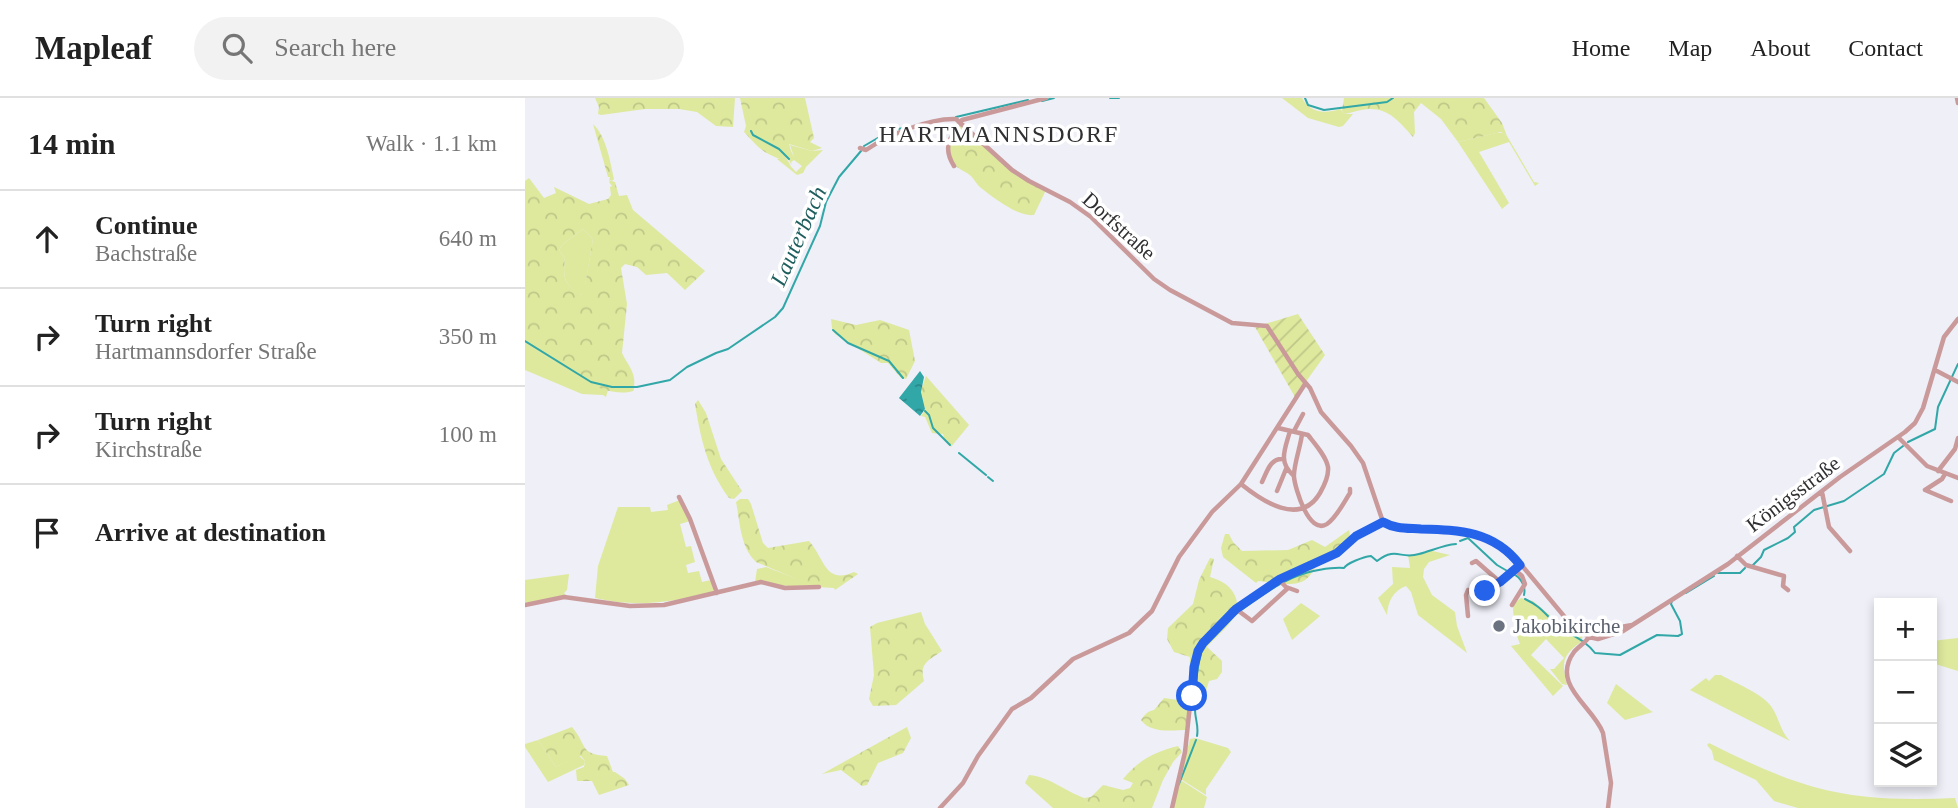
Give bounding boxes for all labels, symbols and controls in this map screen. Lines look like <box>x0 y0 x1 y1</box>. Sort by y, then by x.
search box <box>194 17 684 80</box>
icon: search <box>218 29 256 67</box>
text: Mapleaf <box>35 30 152 66</box>
text: Search here <box>274 33 396 62</box>
text: Home <box>1572 35 1630 61</box>
text: Map <box>1668 35 1712 61</box>
text: About <box>1750 35 1810 61</box>
text: Contact <box>1848 35 1923 61</box>
district label: HARTMANNSDORF <box>879 121 1119 147</box>
text: 14 min <box>28 127 116 160</box>
text: Walk · 1.1 km <box>366 131 497 156</box>
water label: Lauterbach <box>765 183 831 291</box>
street label: Dorfstraße <box>1078 187 1160 265</box>
text: Continue <box>95 211 198 240</box>
icon: ahead <box>28 220 66 258</box>
text: 640 m <box>439 226 497 251</box>
text: Bachstraße <box>95 241 197 266</box>
text: Turn right <box>95 309 212 338</box>
icon: right <box>28 318 66 356</box>
text: 350 m <box>439 324 497 349</box>
text: Hartmannsdorfer Straße <box>95 339 317 364</box>
text: Turn right <box>95 407 212 436</box>
icon: right <box>28 416 66 454</box>
text: 100 m <box>439 422 497 447</box>
text: Kirchstraße <box>95 437 202 462</box>
street label: Königsstraße <box>1742 451 1844 537</box>
icon: arrive <box>28 514 66 552</box>
text: Arrive at destination <box>95 518 326 547</box>
route end <box>1469 575 1500 606</box>
map controls <box>1874 598 1937 787</box>
button: + <box>1874 598 1937 661</box>
place label: Jakobikirche <box>1513 614 1620 638</box>
marker: Jakobikirche <box>1491 618 1507 634</box>
button: − <box>1874 661 1937 724</box>
route start <box>1176 680 1207 711</box>
button: layers <box>1874 724 1937 787</box>

